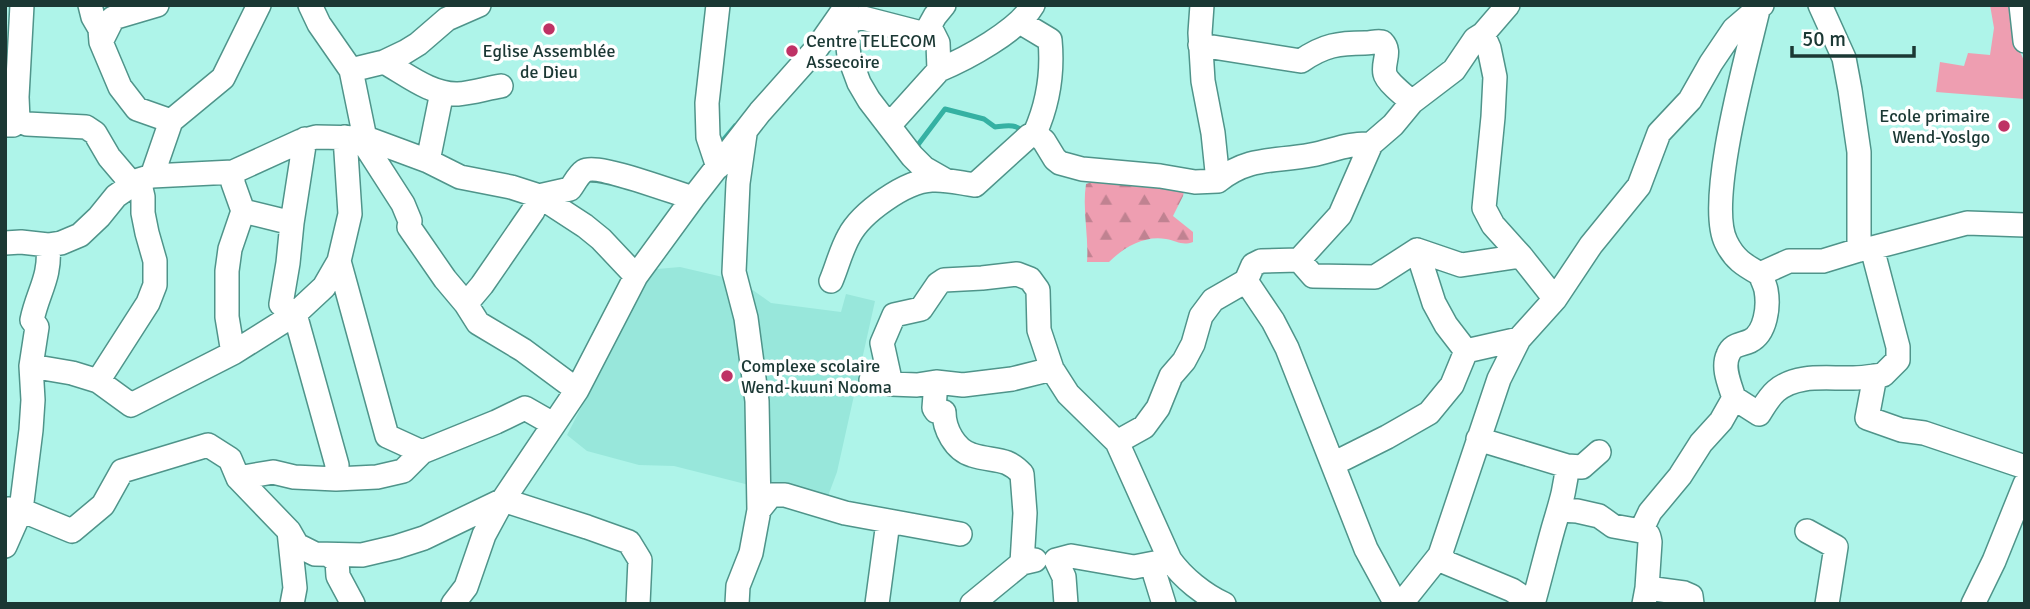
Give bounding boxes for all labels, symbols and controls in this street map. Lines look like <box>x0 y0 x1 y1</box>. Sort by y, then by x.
scale bar <box>1792 14 1914 58</box>
marker: Eglise Assemblée de Dieu <box>541 21 557 37</box>
text: 50 m <box>1802 26 1846 52</box>
place label: Centre TELECOM Assecoire <box>806 30 937 73</box>
place label: Eglise Assemblée de Dieu <box>482 40 616 83</box>
marker: Centre TELECOM Assecoire <box>784 43 800 59</box>
place label: Ecole primaire Wend-Yoslgo <box>1879 105 1990 148</box>
marker: Ecole primaire Wend-Yoslgo <box>1996 118 2012 134</box>
place label: Complexe scolaire Wend-kuuni Nooma <box>741 355 892 398</box>
marker: Complexe scolaire Wend-kuuni Nooma <box>719 368 735 384</box>

